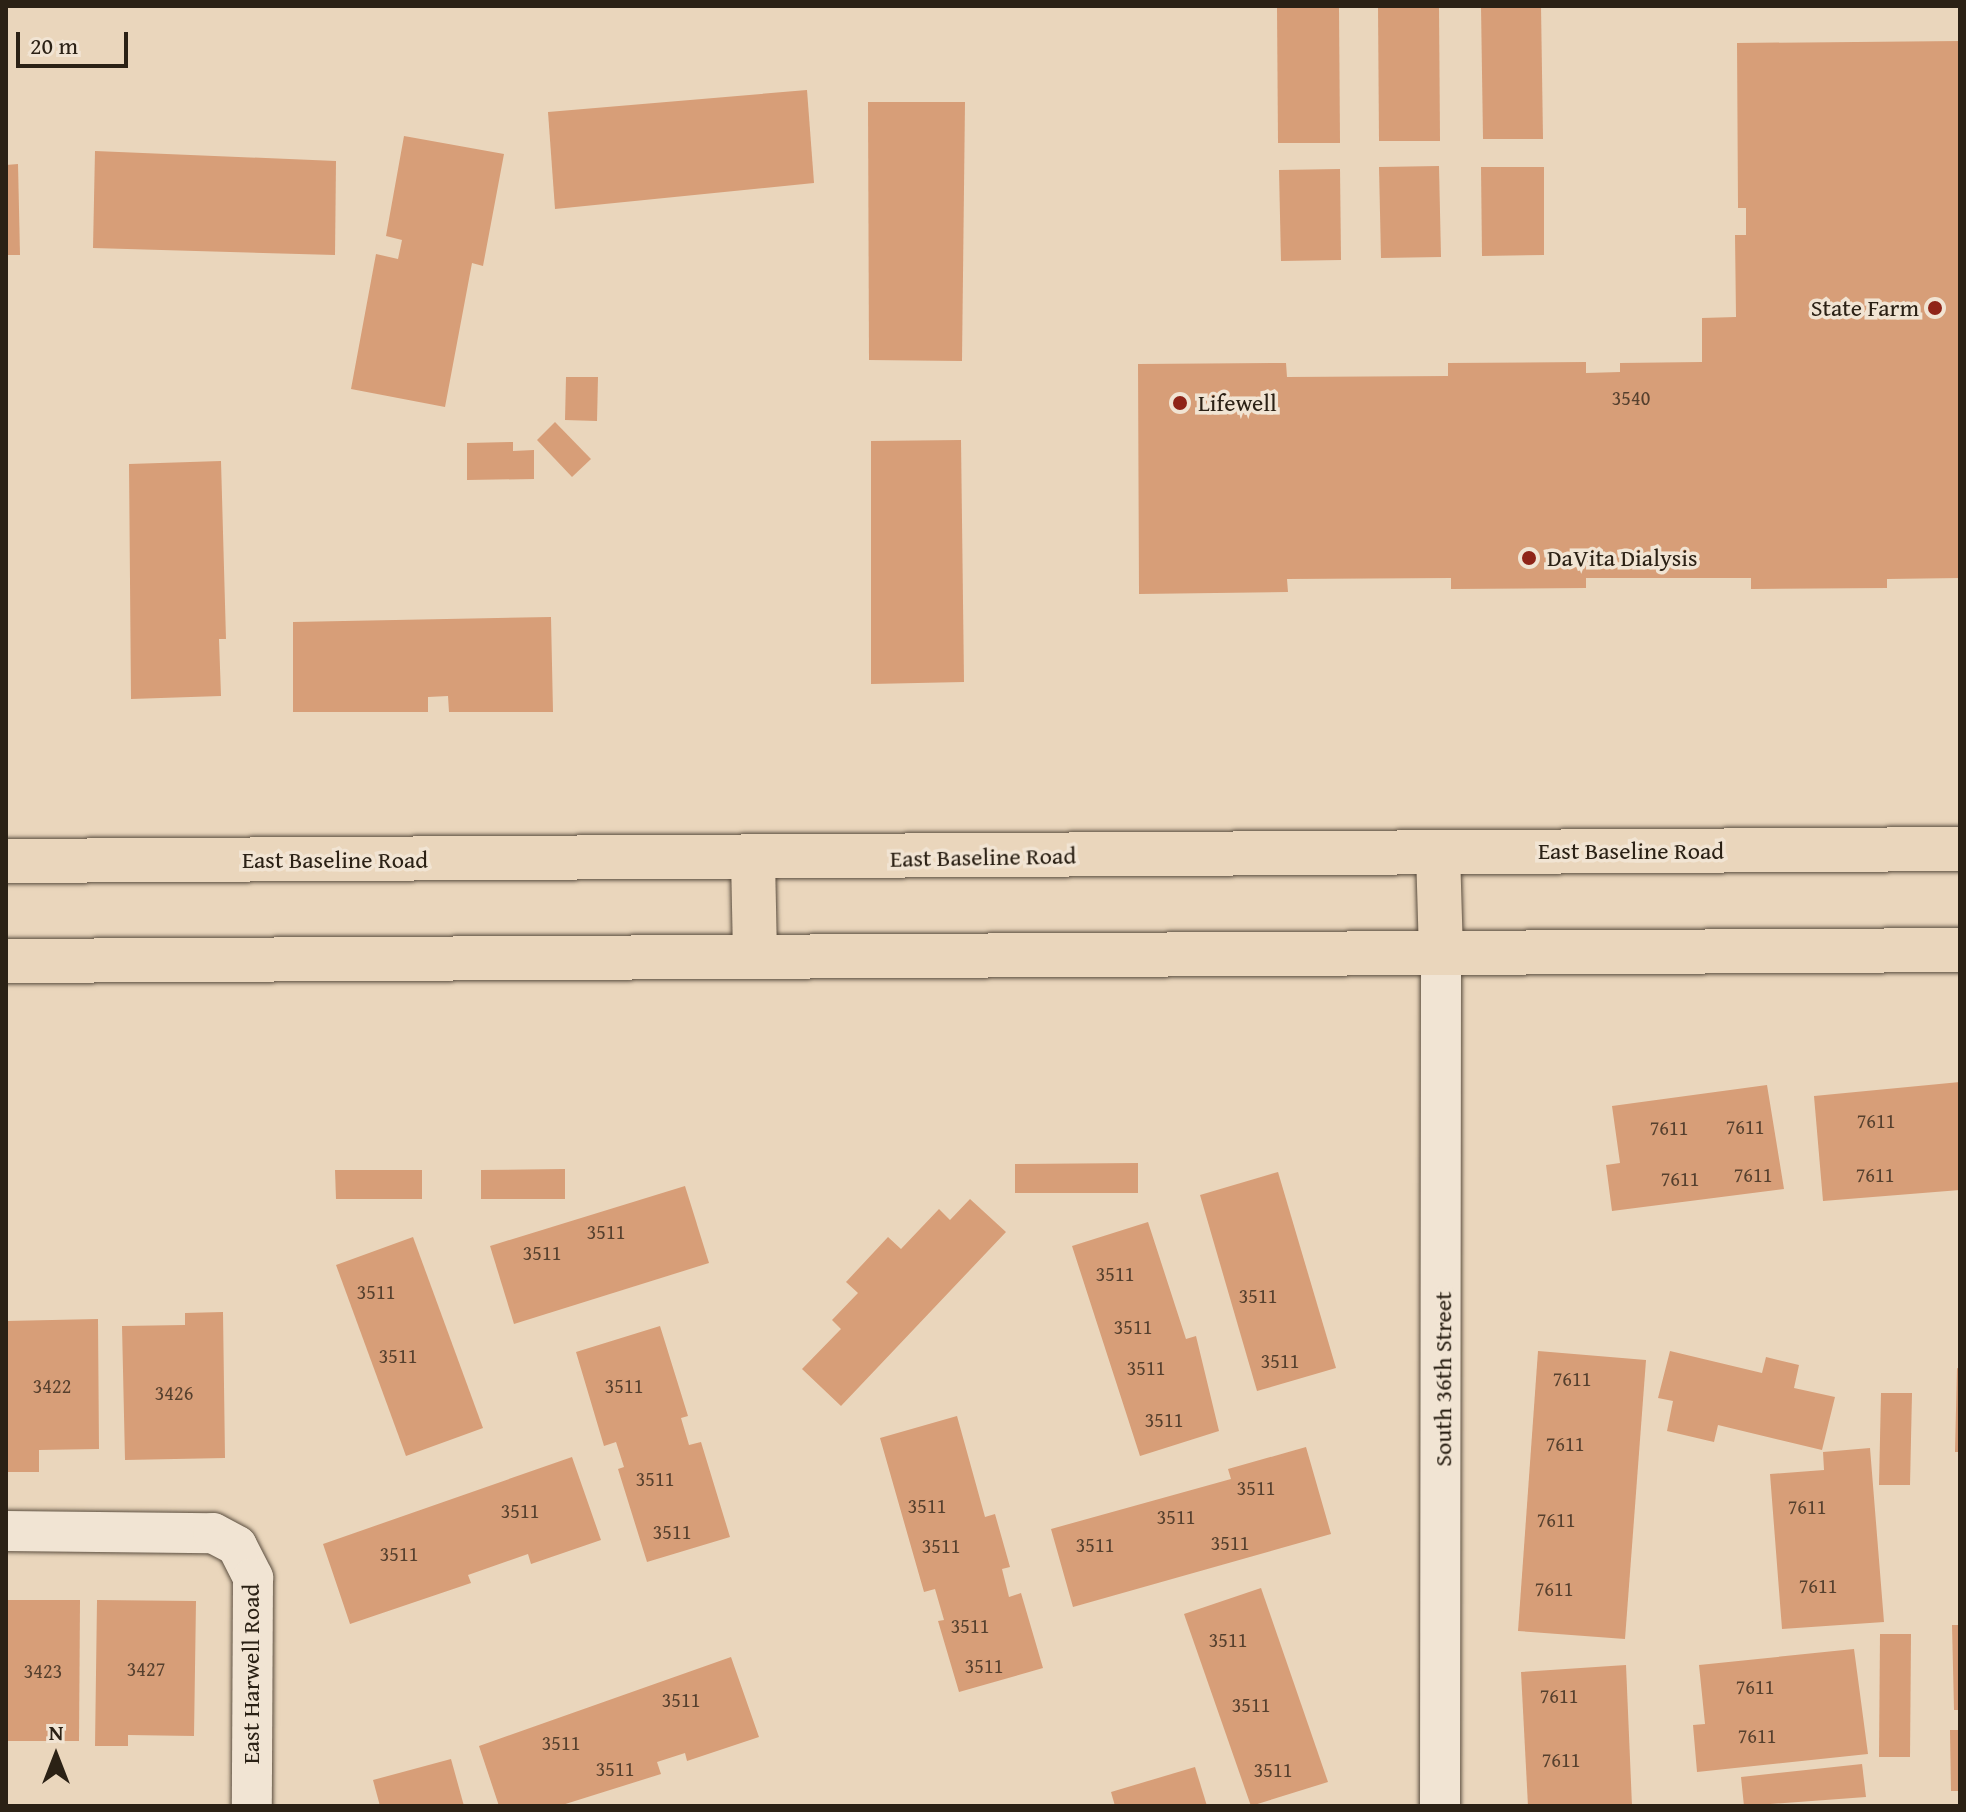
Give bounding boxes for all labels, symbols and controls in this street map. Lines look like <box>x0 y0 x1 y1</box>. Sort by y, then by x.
scale bar <box>20 16 132 66</box>
text: 20 m <box>30 28 78 63</box>
place label: State Farm <box>1811 294 1919 322</box>
marker: State Farm <box>1926 299 1944 317</box>
house number: 3540 <box>1612 385 1650 409</box>
place label: Lifewell <box>1198 389 1277 417</box>
marker: Lifewell <box>1169 392 1191 414</box>
place label: DaVita Dialysis <box>1547 544 1698 572</box>
marker: DaVita Dialysis <box>1518 547 1540 569</box>
street label: East Baseline Road <box>1538 837 1724 865</box>
street label: East Baseline Road <box>890 841 1076 873</box>
street label: East Baseline Road <box>242 846 428 874</box>
house number: 7611 <box>1857 1108 1895 1132</box>
house number: 7611 <box>1726 1114 1764 1138</box>
house number: 7611 <box>1650 1115 1688 1139</box>
house number: 7611 <box>1734 1162 1772 1186</box>
house number: 7611 <box>1856 1162 1894 1186</box>
house number: 7611 <box>1661 1166 1699 1190</box>
house number: 3511 <box>587 1219 625 1243</box>
house number: 3511 <box>523 1240 561 1264</box>
house number: 3511 <box>1096 1261 1134 1285</box>
house number: 3511 <box>357 1279 395 1303</box>
house number: 3511 <box>1239 1283 1277 1307</box>
street label: South 36th Street <box>1429 1291 1457 1467</box>
house number: 3511 <box>1114 1314 1152 1338</box>
house number: 3511 <box>379 1343 417 1367</box>
house number: 3511 <box>1261 1348 1299 1372</box>
house number: 3511 <box>1127 1355 1165 1379</box>
house number: 7611 <box>1553 1366 1591 1390</box>
house number: 3422 <box>33 1373 71 1397</box>
house number: 3511 <box>605 1373 643 1397</box>
house number: 3426 <box>155 1380 193 1404</box>
house number: 3511 <box>1145 1407 1183 1431</box>
house number: 7611 <box>1546 1431 1584 1455</box>
house number: 3511 <box>636 1466 674 1490</box>
house number: 3511 <box>1237 1475 1275 1499</box>
house number: 3511 <box>908 1493 946 1517</box>
house number: 7611 <box>1788 1494 1826 1518</box>
house number: 3511 <box>501 1498 539 1522</box>
house number: 3511 <box>1157 1504 1195 1528</box>
house number: 7611 <box>1537 1507 1575 1531</box>
house number: 3511 <box>653 1519 691 1543</box>
house number: 3511 <box>1211 1530 1249 1554</box>
house number: 3511 <box>1076 1532 1114 1556</box>
house number: 3511 <box>922 1533 960 1557</box>
house number: 3511 <box>380 1541 418 1565</box>
house number: 7611 <box>1799 1573 1837 1597</box>
house number: 7611 <box>1535 1576 1573 1600</box>
street label: East Harwell Road <box>237 1584 265 1764</box>
house number: 3511 <box>951 1613 989 1637</box>
house number: 3511 <box>1209 1627 1247 1651</box>
house number: 3511 <box>965 1653 1003 1677</box>
house number: 3427 <box>127 1656 165 1680</box>
house number: 3423 <box>24 1658 62 1682</box>
house number: 7611 <box>1736 1674 1774 1698</box>
house number: 7611 <box>1540 1683 1578 1707</box>
house number: 3511 <box>662 1687 700 1711</box>
house number: 3511 <box>1232 1692 1270 1716</box>
north arrow <box>16 1716 96 1796</box>
text: N <box>49 1716 63 1748</box>
house number: 7611 <box>1738 1723 1776 1747</box>
house number: 3511 <box>542 1730 580 1754</box>
house number: 7611 <box>1542 1747 1580 1771</box>
house number: 3511 <box>596 1756 634 1780</box>
house number: 3511 <box>1254 1757 1292 1781</box>

